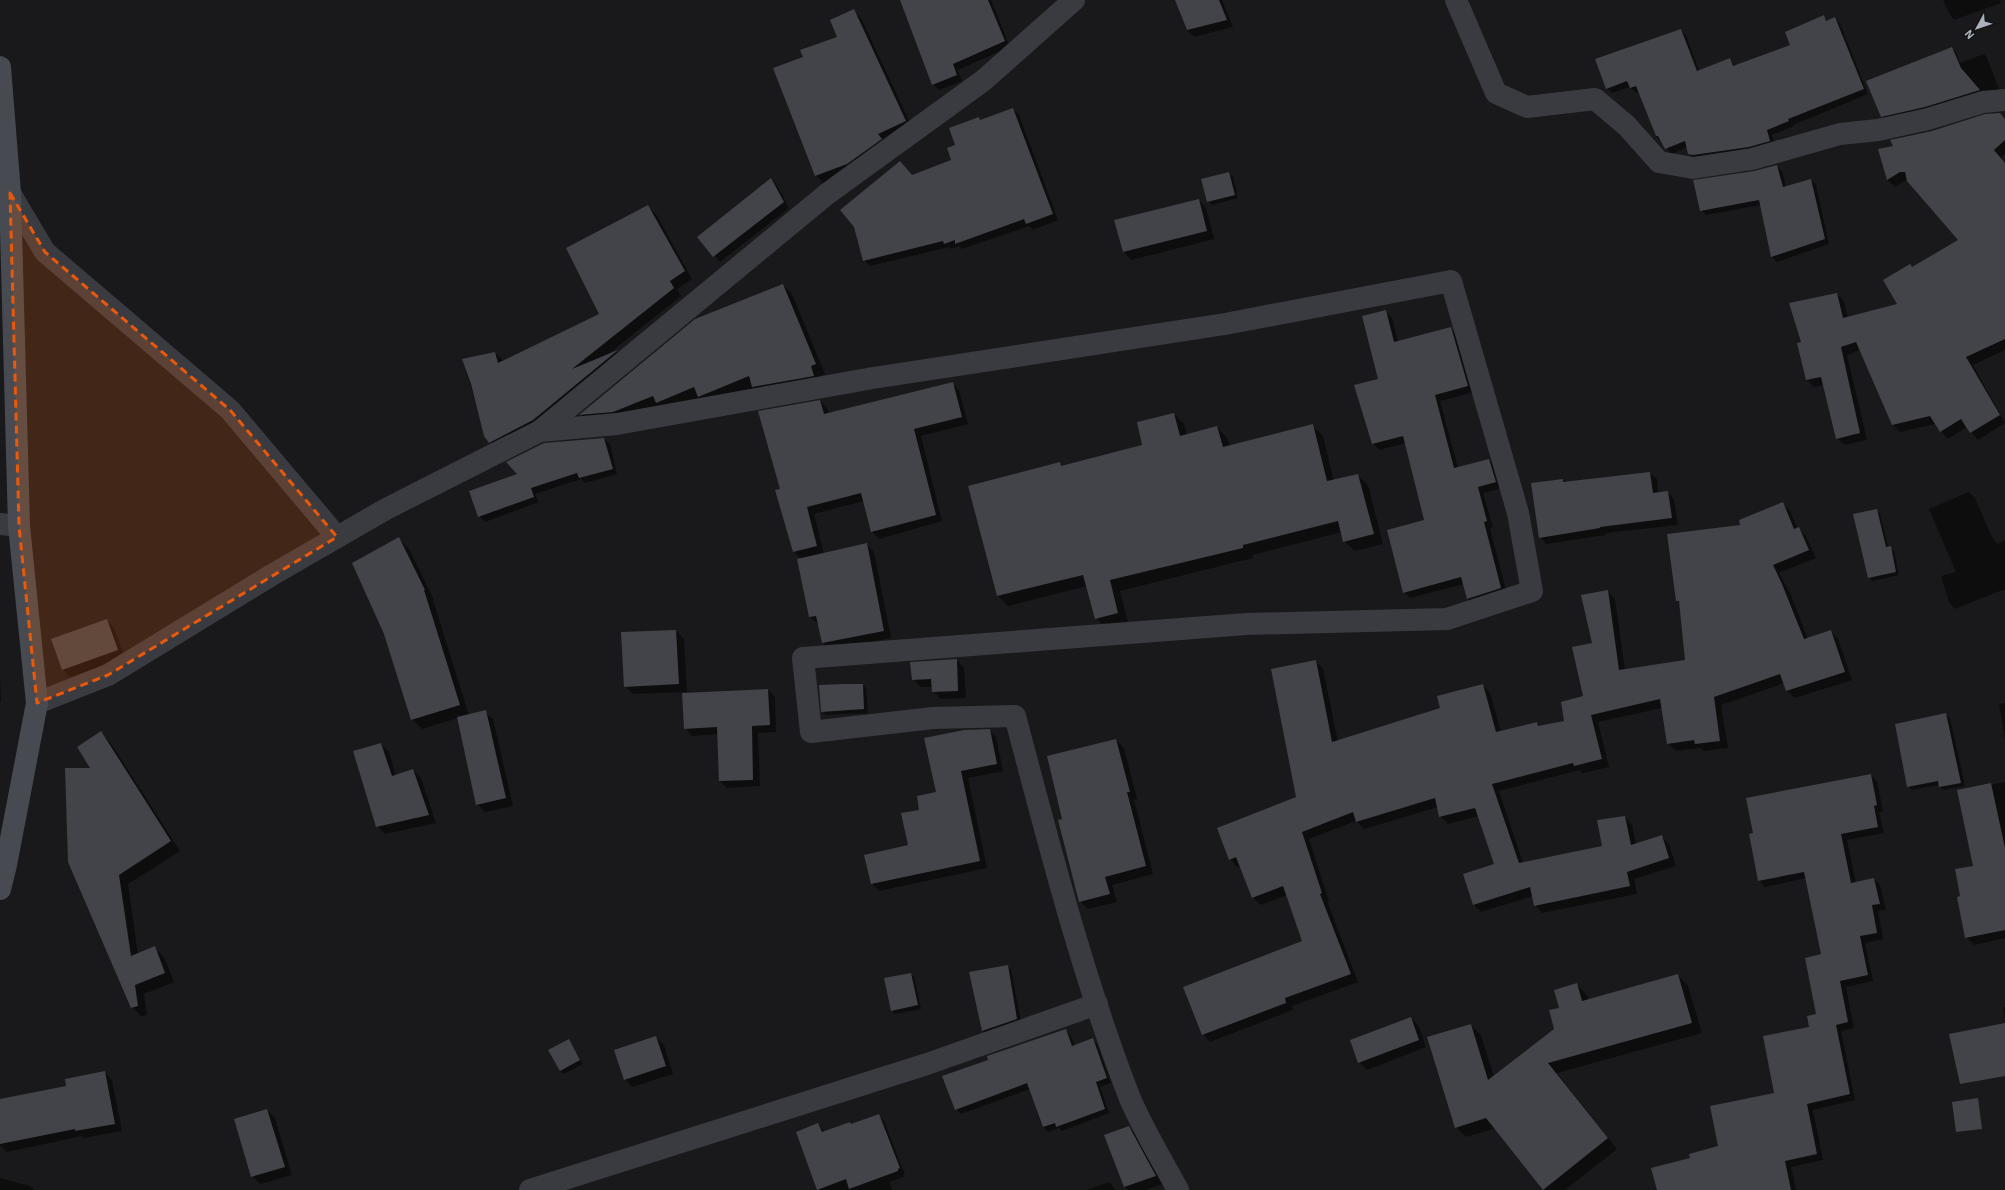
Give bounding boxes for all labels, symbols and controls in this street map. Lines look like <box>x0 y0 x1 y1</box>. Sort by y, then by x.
north arrow <box>1957 8 1997 48</box>
text: N <box>1961 27 1977 42</box>

